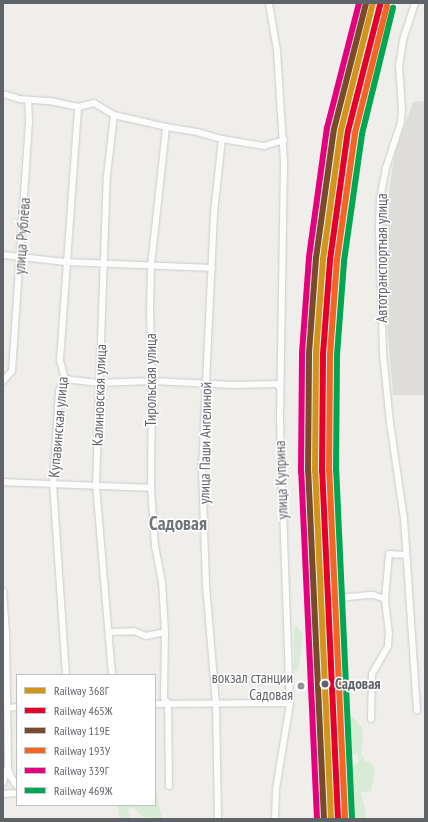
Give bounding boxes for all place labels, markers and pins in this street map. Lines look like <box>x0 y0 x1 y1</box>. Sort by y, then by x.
place label: вокзал станции Садовая <box>212 668 293 703</box>
place label: Садовая <box>335 675 381 693</box>
marker: Садовая <box>318 677 332 691</box>
marker: вокзал станции Садовая <box>296 681 306 691</box>

